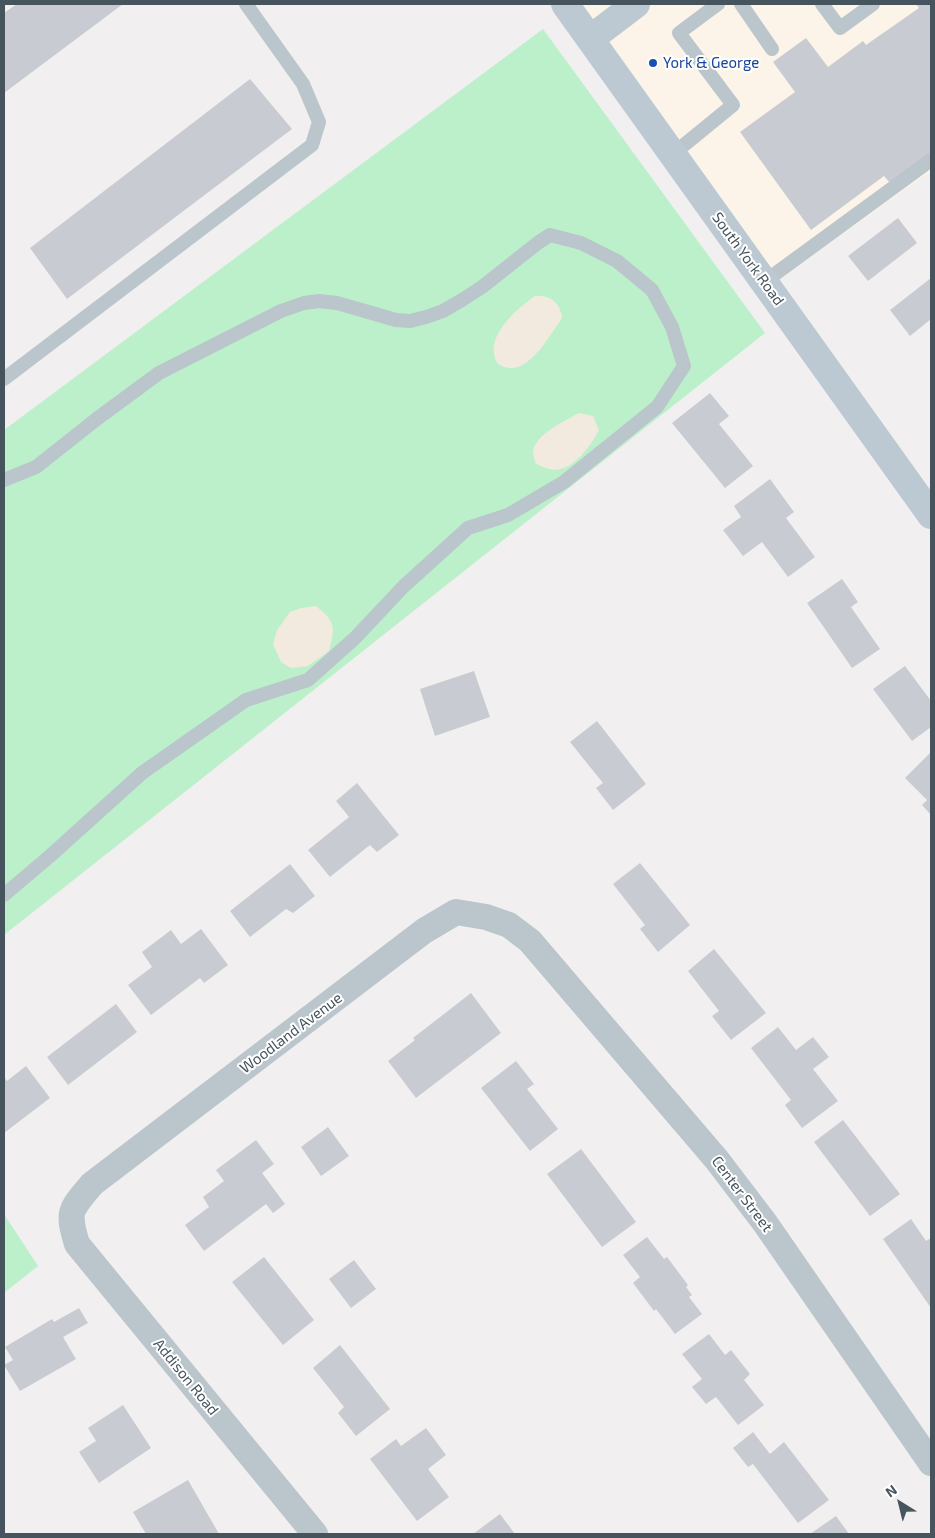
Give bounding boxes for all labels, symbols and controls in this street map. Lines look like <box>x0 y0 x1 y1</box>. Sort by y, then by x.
place label: York & George <box>663 54 759 72</box>
marker: York & George <box>647 57 659 69</box>
street label: South York Road <box>708 209 788 309</box>
street label: Woodland Avenue <box>236 989 346 1077</box>
street label: Center Street <box>708 1153 776 1235</box>
street label: Addison Road <box>150 1335 222 1419</box>
north arrow <box>875 1478 925 1528</box>
text: N <box>882 1481 900 1500</box>

